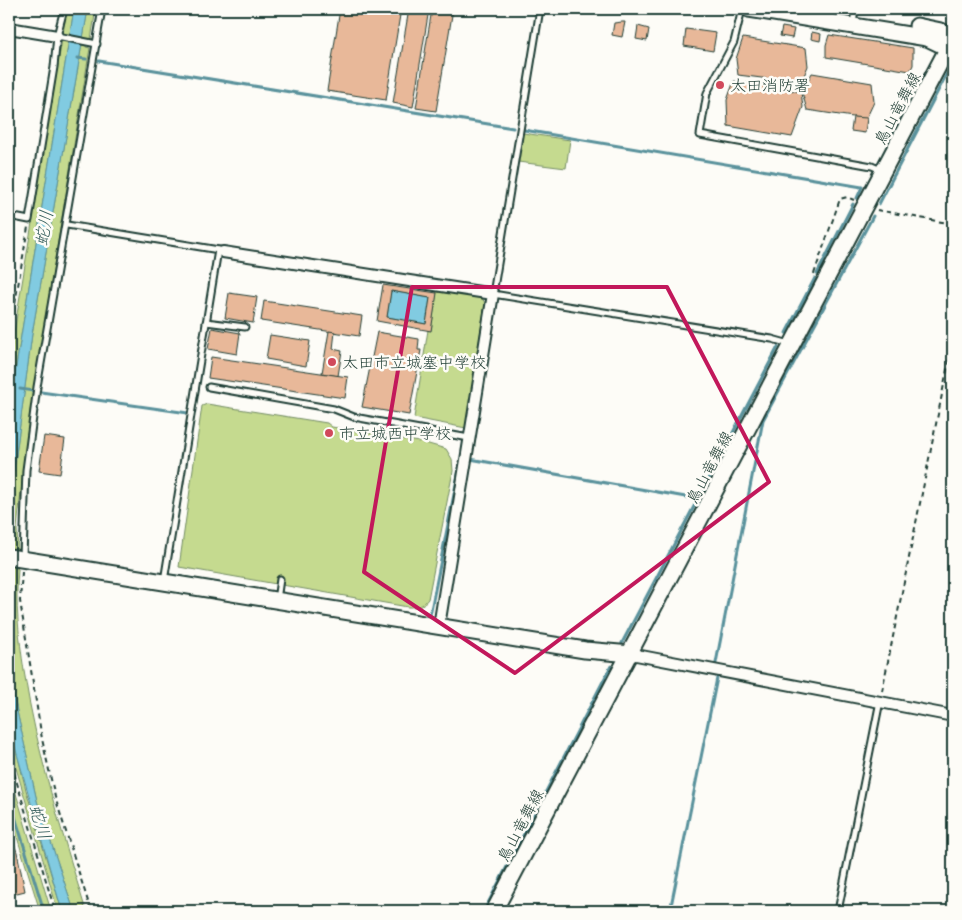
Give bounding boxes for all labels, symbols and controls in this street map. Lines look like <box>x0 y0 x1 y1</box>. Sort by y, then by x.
street label: 鳥山竜舞線 <box>869 68 928 150</box>
place label: 太田消防署 <box>730 75 810 99</box>
marker: 太田消防署 <box>714 79 726 91</box>
water label: 蛇川 <box>30 209 62 248</box>
place label: 太田市立城塞中学校 <box>342 352 486 376</box>
marker: 太田市立城塞中学校 <box>326 356 338 368</box>
place label: 市立城西中学校 <box>339 423 451 447</box>
marker: 市立城西中学校 <box>323 427 335 439</box>
street label: 鳥山竜舞線 <box>681 427 740 509</box>
street label: 鳥山竜舞線 <box>492 785 551 867</box>
water label: 蛇川 <box>20 802 56 844</box>

